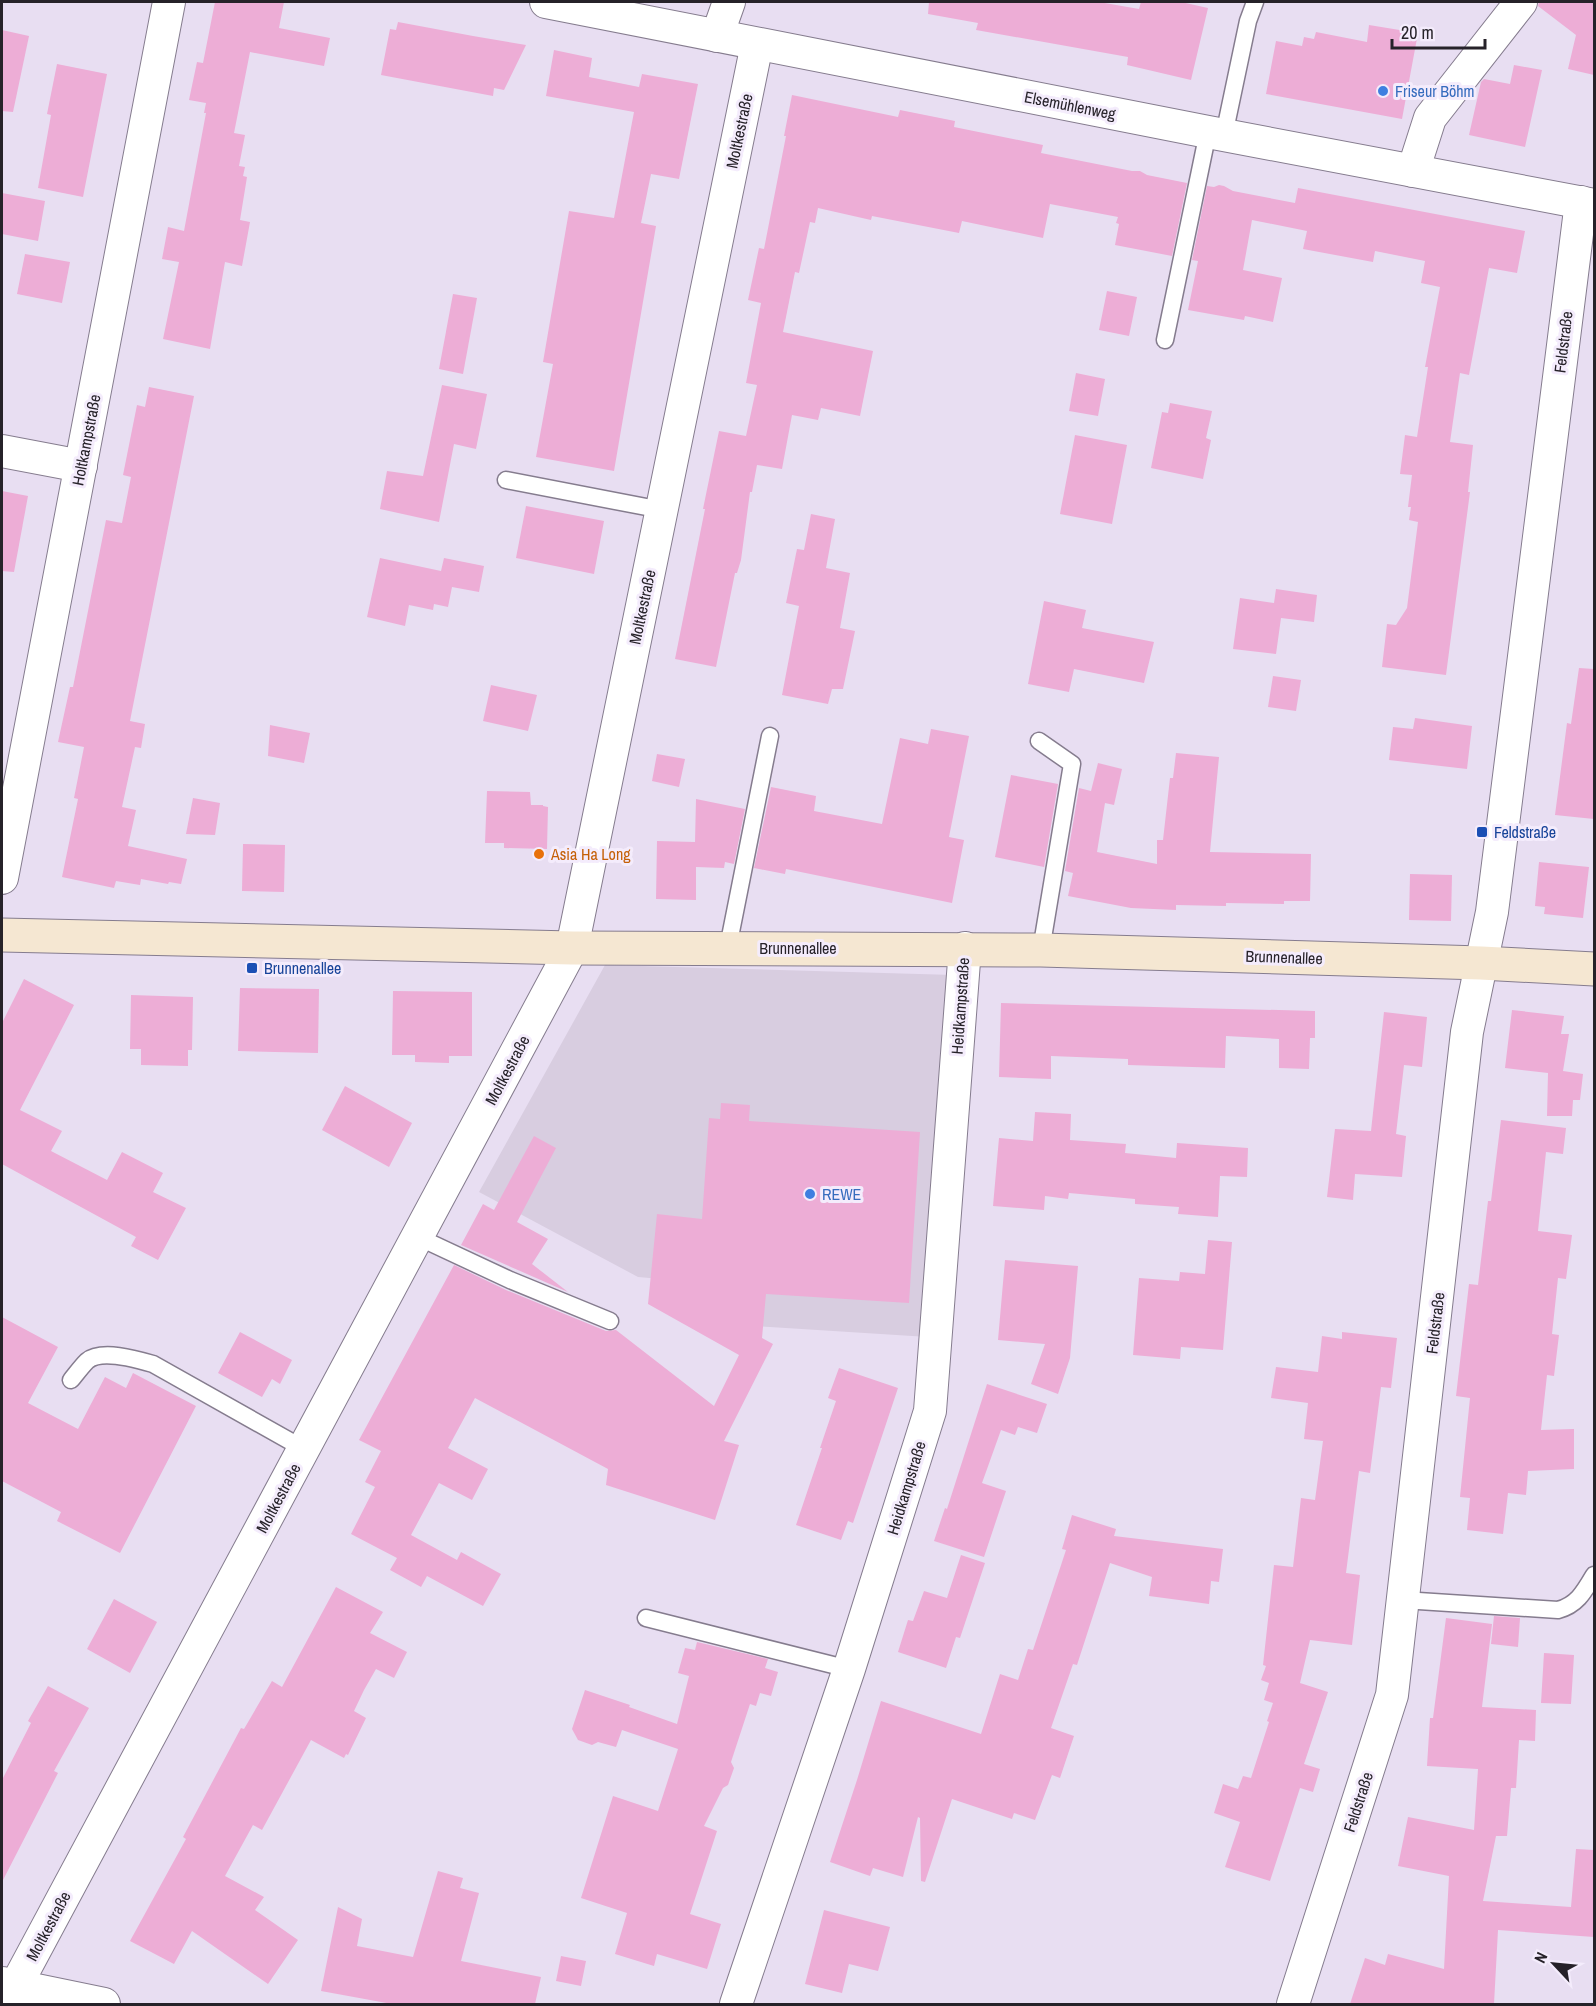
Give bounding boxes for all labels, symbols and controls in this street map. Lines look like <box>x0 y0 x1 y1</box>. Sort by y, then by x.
scale bar <box>1392 12 1485 50</box>
text: 20 m <box>1401 20 1434 45</box>
place label: Friseur Böhm <box>1395 80 1474 102</box>
marker: Friseur Böhm <box>1376 84 1390 98</box>
street label: Elsemühlenweg <box>1022 85 1118 125</box>
street label: Moltkestraße <box>720 92 758 170</box>
street label: Feldstraße <box>1548 310 1578 374</box>
street label: Holtkampstraße <box>66 392 106 488</box>
street label: Moltkestraße <box>623 568 661 646</box>
place label: Feldstraße <box>1494 821 1556 843</box>
marker: Feldstraße <box>1475 825 1489 839</box>
place label: Asia Ha Long <box>550 843 631 865</box>
marker: Asia Ha Long <box>532 847 546 861</box>
street label: Brunnenallee <box>759 937 837 959</box>
street label: Brunnenallee <box>1245 945 1323 969</box>
place label: Brunnenallee <box>264 957 341 979</box>
street label: Heidkampstraße <box>946 957 974 1055</box>
marker: Brunnenallee <box>245 961 259 975</box>
street label: Moltkestraße <box>479 1031 535 1109</box>
place label: REWE <box>822 1183 861 1205</box>
marker: REWE <box>803 1187 817 1201</box>
street label: Feldstraße <box>1420 1291 1450 1355</box>
street label: Heidkampstraße <box>881 1438 931 1538</box>
street label: Moltkestraße <box>250 1459 306 1537</box>
street label: Feldstraße <box>1338 1769 1378 1835</box>
street label: Moltkestraße <box>20 1887 76 1965</box>
north arrow <box>1524 1934 1584 1994</box>
text: N <box>1529 1948 1552 1967</box>

